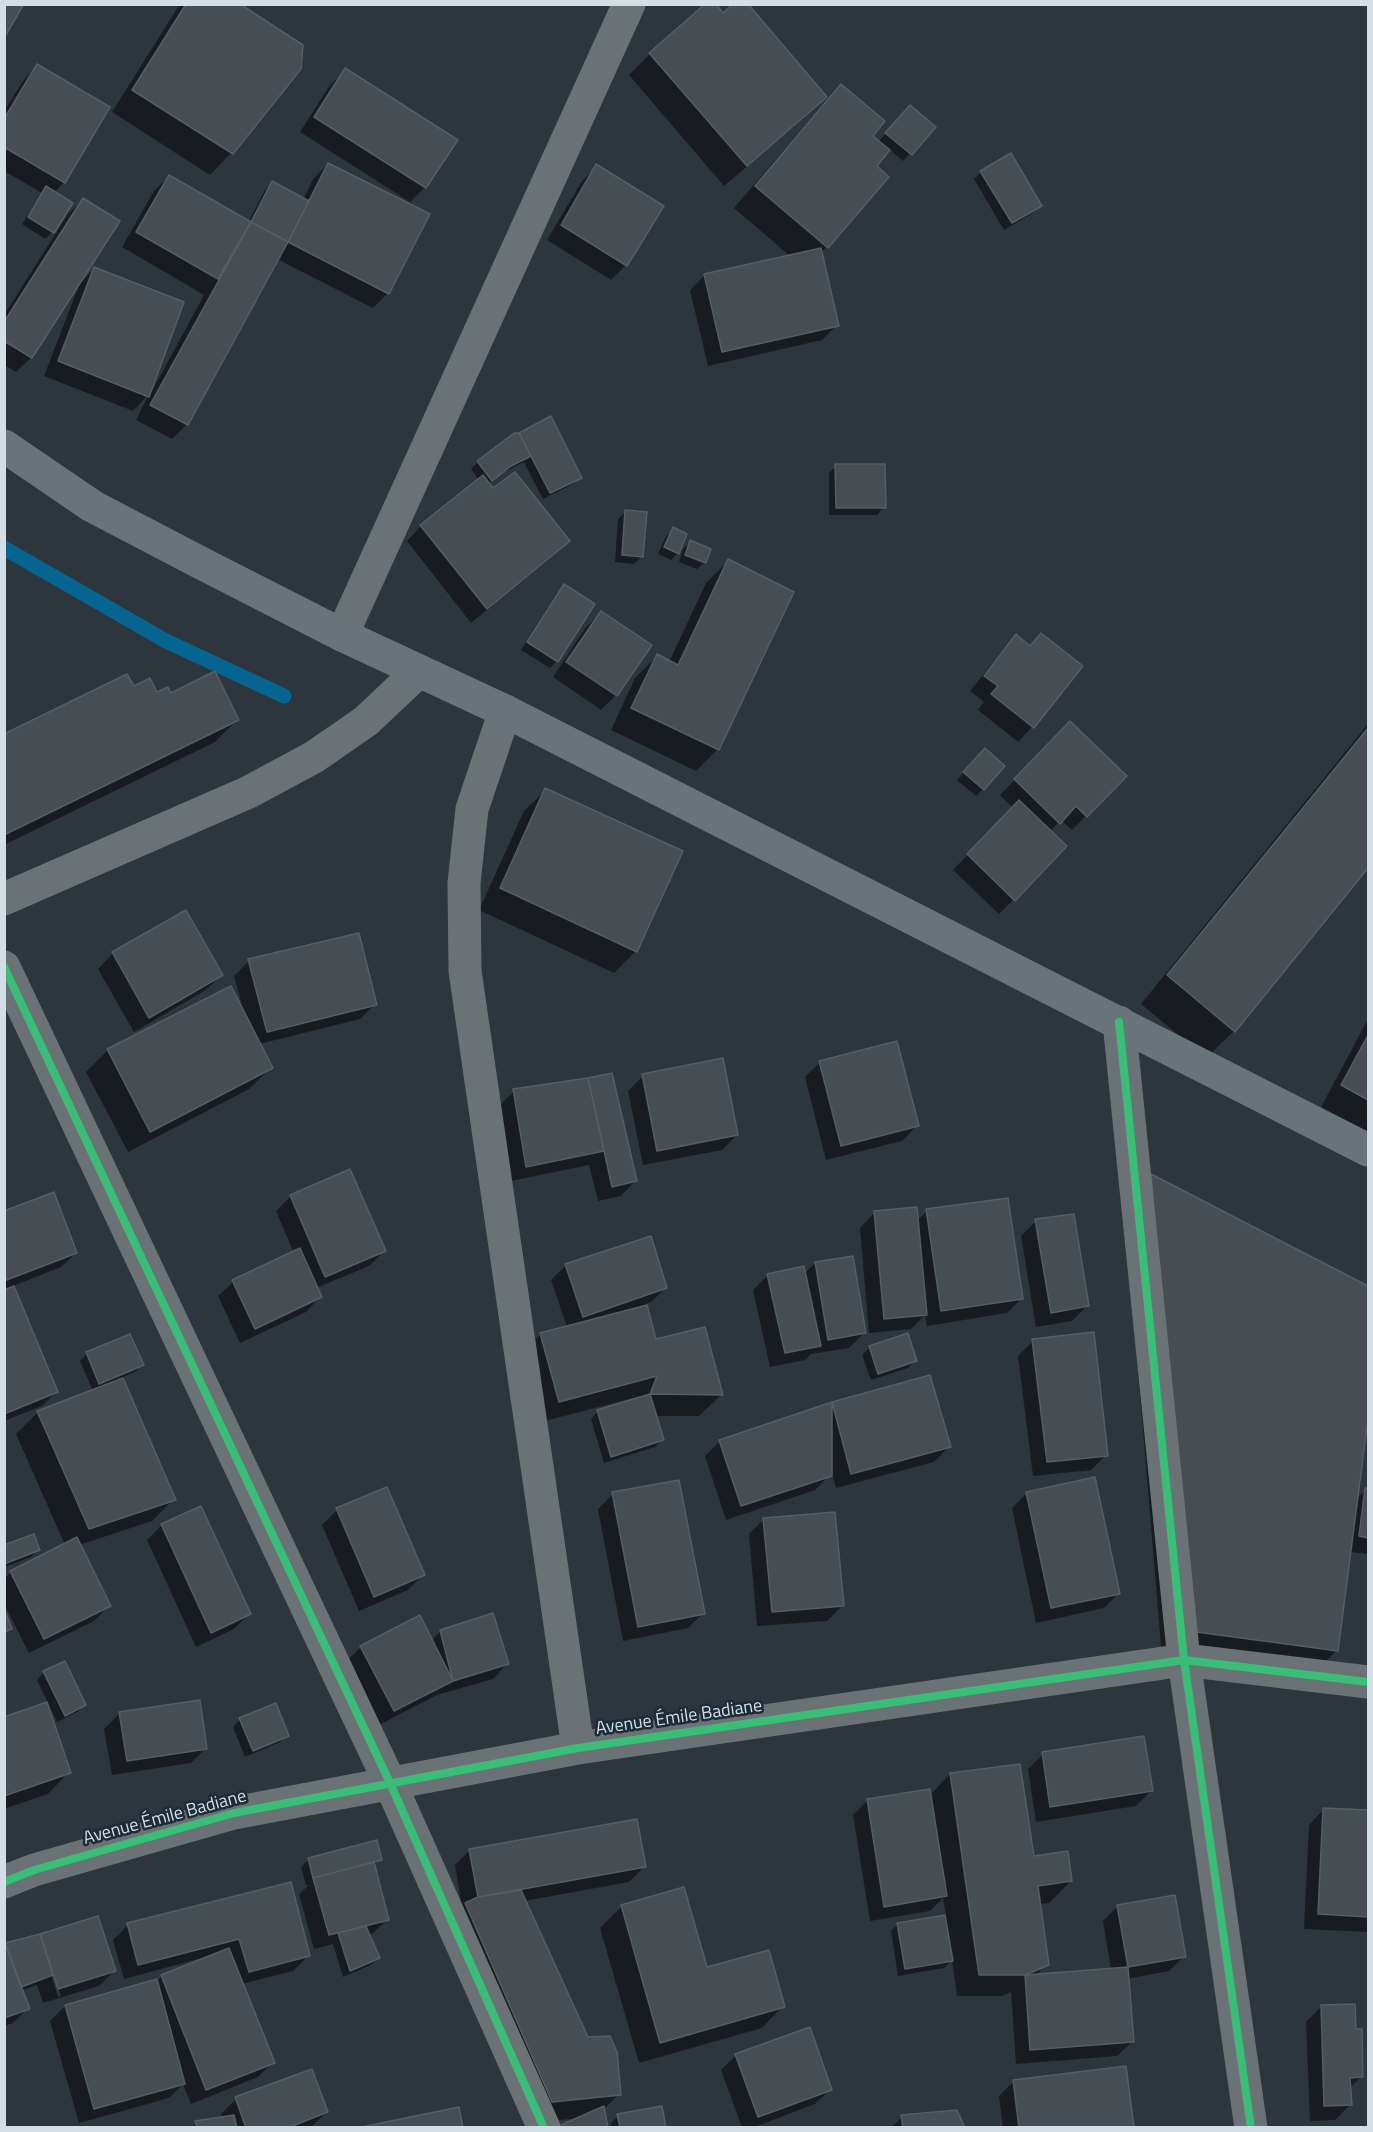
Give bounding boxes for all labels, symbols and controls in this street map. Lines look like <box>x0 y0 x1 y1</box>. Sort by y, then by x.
street label: Avenue Émile Badiane <box>594 1696 764 1740</box>
street label: Avenue Émile Badiane <box>81 1786 249 1850</box>

